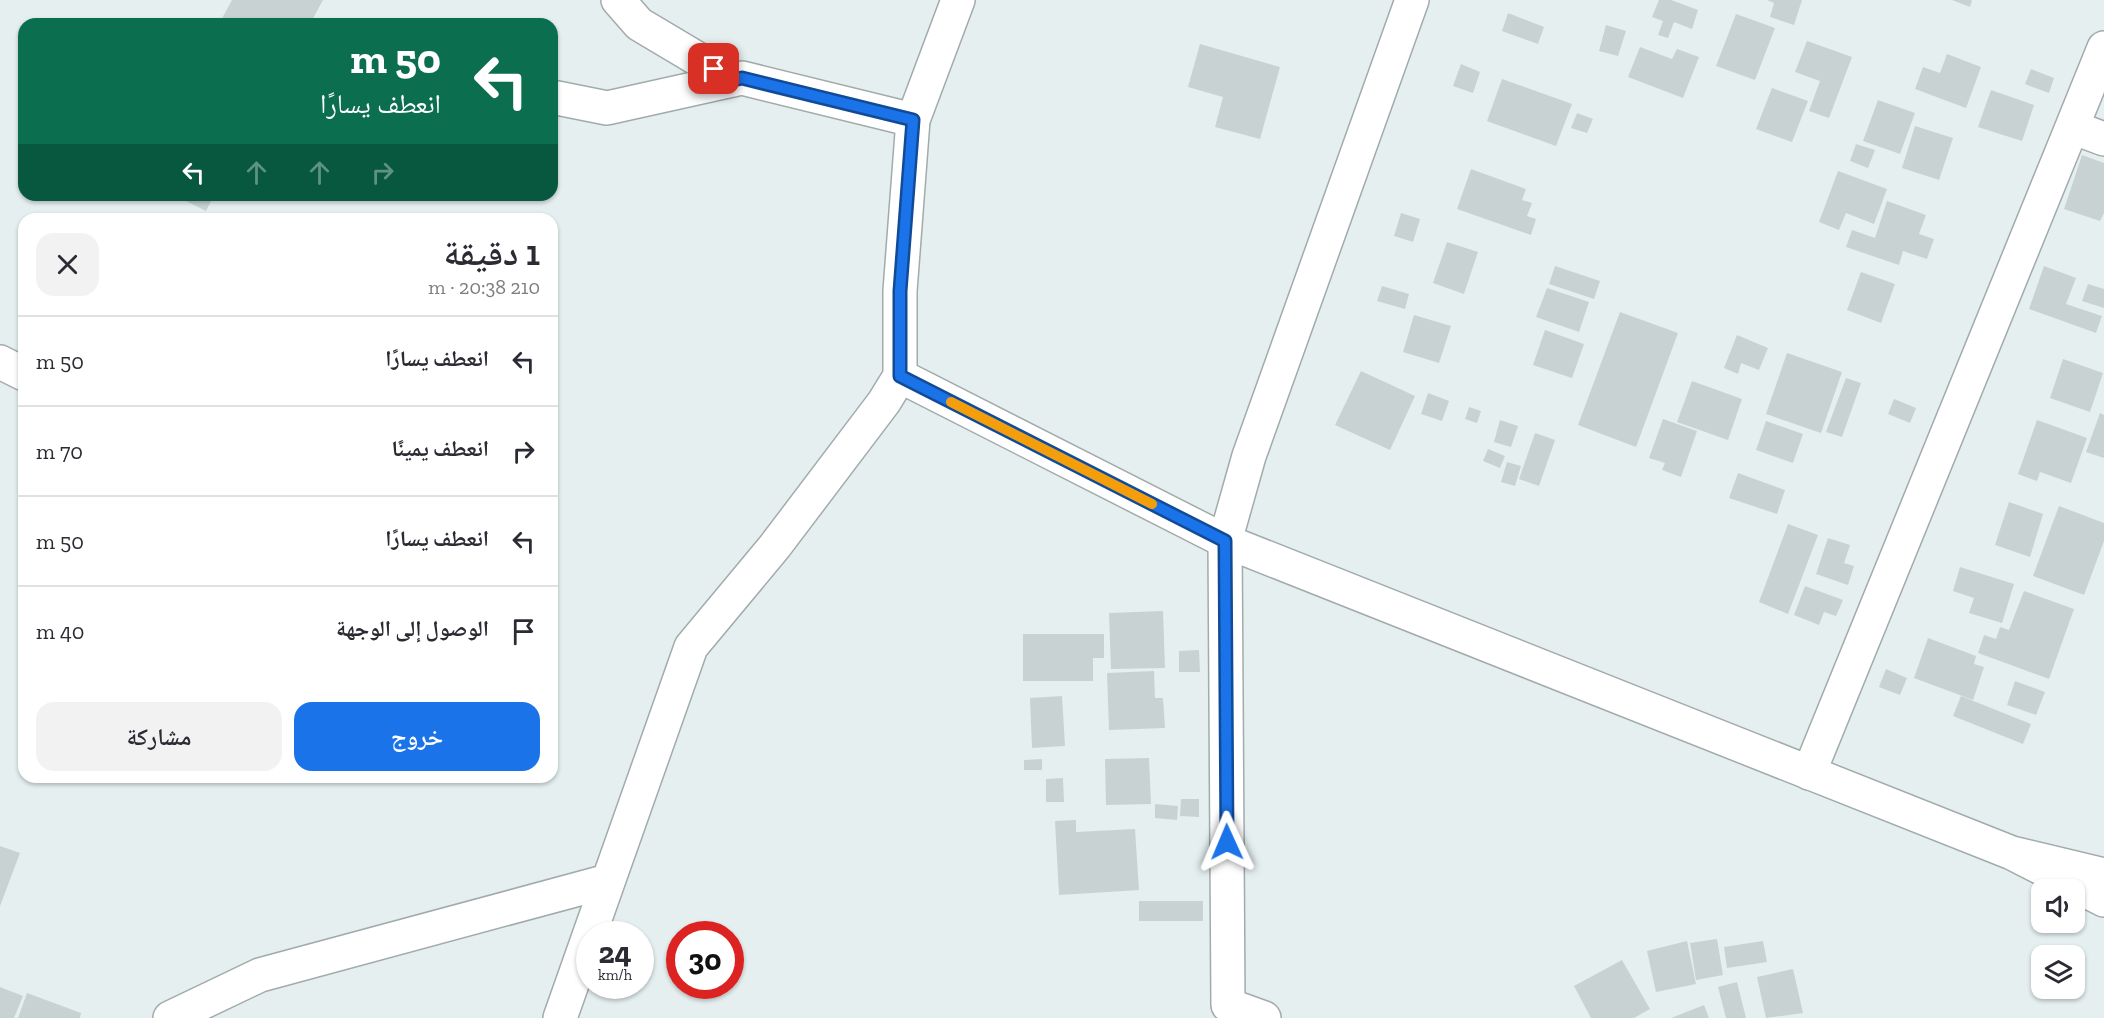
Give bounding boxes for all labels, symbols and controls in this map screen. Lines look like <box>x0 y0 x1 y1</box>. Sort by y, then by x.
text: 50 m <box>350 33 441 84</box>
icon: left <box>462 42 540 120</box>
pin <box>688 43 739 94</box>
icon: arrive <box>697 52 730 85</box>
text: انعطف يسارًا <box>320 88 441 120</box>
icon: left <box>177 156 210 189</box>
icon: ahead <box>240 156 273 189</box>
icon: ahead <box>303 156 336 189</box>
icon: right <box>366 156 399 189</box>
text: 1 دقيقة <box>444 231 540 274</box>
button: close <box>36 233 99 296</box>
text: 210 m · 20:38 <box>428 275 540 299</box>
text: انعطف يسارًا <box>385 345 489 372</box>
icon: left <box>507 345 540 378</box>
text: 50 m <box>36 348 84 375</box>
text: انعطف يمينًا <box>392 435 489 462</box>
icon: right <box>507 435 540 468</box>
text: 70 m <box>36 438 83 465</box>
text: انعطف يسارًا <box>385 525 489 552</box>
icon: left <box>507 525 540 558</box>
text: 50 m <box>36 528 84 555</box>
text: الوصول إلى الوجهة <box>336 615 489 642</box>
icon: arrive <box>507 615 540 648</box>
text: 40 m <box>36 618 85 645</box>
button: مشاركة <box>36 702 282 771</box>
button: خروج <box>294 702 540 771</box>
position arrow <box>1195 810 1259 874</box>
map controls <box>2031 879 2085 999</box>
button: sound <box>2031 879 2085 933</box>
speed limit sign: 30 <box>666 921 744 999</box>
text: 24 <box>598 935 632 971</box>
button: layers <box>2031 945 2085 999</box>
text: km/h <box>598 966 632 984</box>

